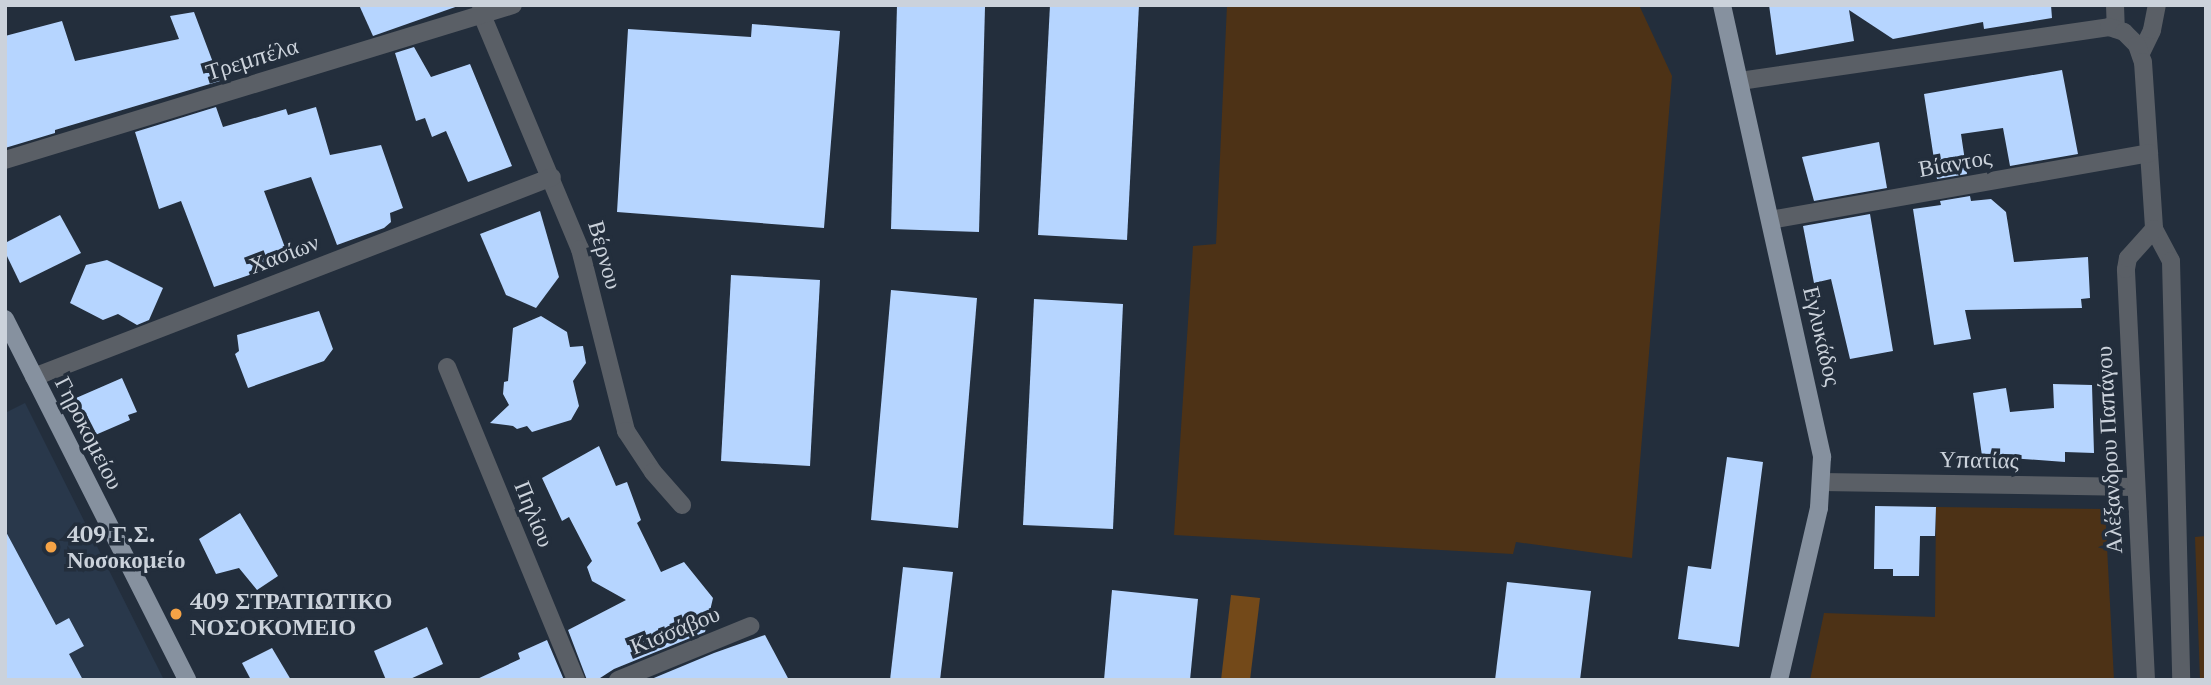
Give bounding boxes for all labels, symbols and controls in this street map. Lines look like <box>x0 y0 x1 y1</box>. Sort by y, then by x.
street label: Τρεμπέλα <box>202 32 302 86</box>
street label: Βίαντος <box>1916 143 1994 183</box>
street label: Βέρνου <box>582 218 628 292</box>
street label: Χασίων <box>245 228 323 280</box>
street label: Εγλυκάδος <box>1797 284 1847 388</box>
street label: Αλέξανδρου Παπάγου <box>2090 345 2128 555</box>
street label: Γηροκομείου <box>49 372 129 494</box>
street label: Υπατίας <box>1939 446 2019 474</box>
street label: Πηλίου <box>508 477 560 551</box>
place label: 409 Γ.Σ. Νοσοκομείο <box>67 520 185 574</box>
marker: 409 Γ.Σ. Νοσοκομείο <box>41 537 61 557</box>
place label: 409 ΣΤΡΑΤΙΩΤΙΚΟ ΝΟΣΟΚΟΜΕΙΟ <box>190 587 392 641</box>
street label: Κισσάβου <box>626 600 724 660</box>
marker: 409 ΣΤΡΑΤΙΩΤΙΚΟ ΝΟΣΟΚΟΜΕΙΟ <box>168 606 184 622</box>

